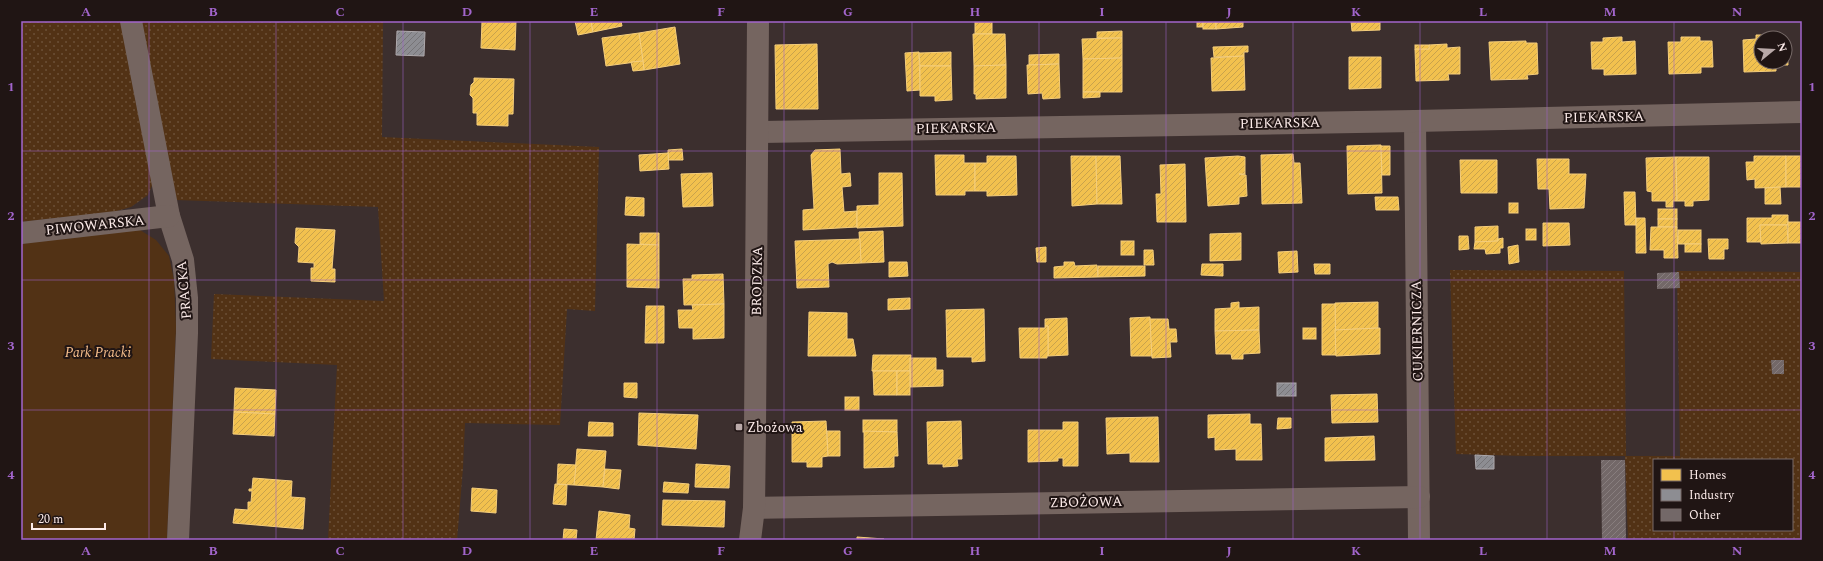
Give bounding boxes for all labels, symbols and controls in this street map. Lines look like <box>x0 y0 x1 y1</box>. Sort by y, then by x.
text: A <box>81 2 91 22</box>
text: B <box>208 2 218 22</box>
text: C <box>335 2 345 22</box>
text: D <box>462 2 472 22</box>
text: E <box>590 2 599 22</box>
text: F <box>717 2 725 22</box>
text: G <box>843 2 853 22</box>
text: H <box>970 2 981 22</box>
text: I <box>1099 2 1105 22</box>
text: J <box>1226 2 1232 22</box>
text: K <box>1351 2 1361 22</box>
text: L <box>1479 2 1487 22</box>
text: M <box>1604 2 1617 22</box>
text: N <box>1732 2 1743 22</box>
north arrow <box>1753 30 1793 70</box>
text: N <box>1773 40 1792 54</box>
text: 1 <box>7 77 15 97</box>
text: 1 <box>1808 77 1816 97</box>
street label: PIEKARSKA <box>1564 106 1645 128</box>
street label: PIEKARSKA <box>1240 112 1321 134</box>
street label: PIEKARSKA <box>916 117 997 139</box>
text: 2 <box>7 206 15 226</box>
text: 2 <box>1808 206 1816 226</box>
street label: PIWOWARSKA <box>44 209 146 241</box>
street label: BRODZKA <box>746 246 768 316</box>
street label: PRACKA <box>171 259 197 320</box>
street label: CUKIERNICZA <box>1406 280 1428 382</box>
text: 3 <box>7 336 15 356</box>
text: 3 <box>1808 336 1816 356</box>
park label: Park Pracki <box>65 342 131 363</box>
place label: Zbożowa <box>747 417 803 438</box>
marker: Zbożowa <box>734 422 744 432</box>
legend <box>1653 459 1793 531</box>
text: 4 <box>7 465 15 485</box>
text: 4 <box>1808 465 1816 485</box>
text: Homes <box>1689 466 1727 485</box>
text: Industry <box>1689 486 1735 505</box>
street label: ZBOŻOWA <box>1049 491 1123 513</box>
scale bar <box>32 505 105 531</box>
text: Other <box>1689 506 1721 525</box>
text: 20 m <box>38 510 63 529</box>
text: A <box>81 541 91 561</box>
text: B <box>208 541 218 561</box>
text: C <box>335 541 345 561</box>
text: D <box>462 541 472 561</box>
text: E <box>590 541 599 561</box>
text: F <box>717 541 725 561</box>
text: G <box>843 541 853 561</box>
text: H <box>970 541 981 561</box>
text: I <box>1099 541 1105 561</box>
text: J <box>1226 541 1232 561</box>
text: K <box>1351 541 1361 561</box>
text: L <box>1479 541 1487 561</box>
text: M <box>1604 541 1617 561</box>
text: N <box>1732 541 1743 561</box>

